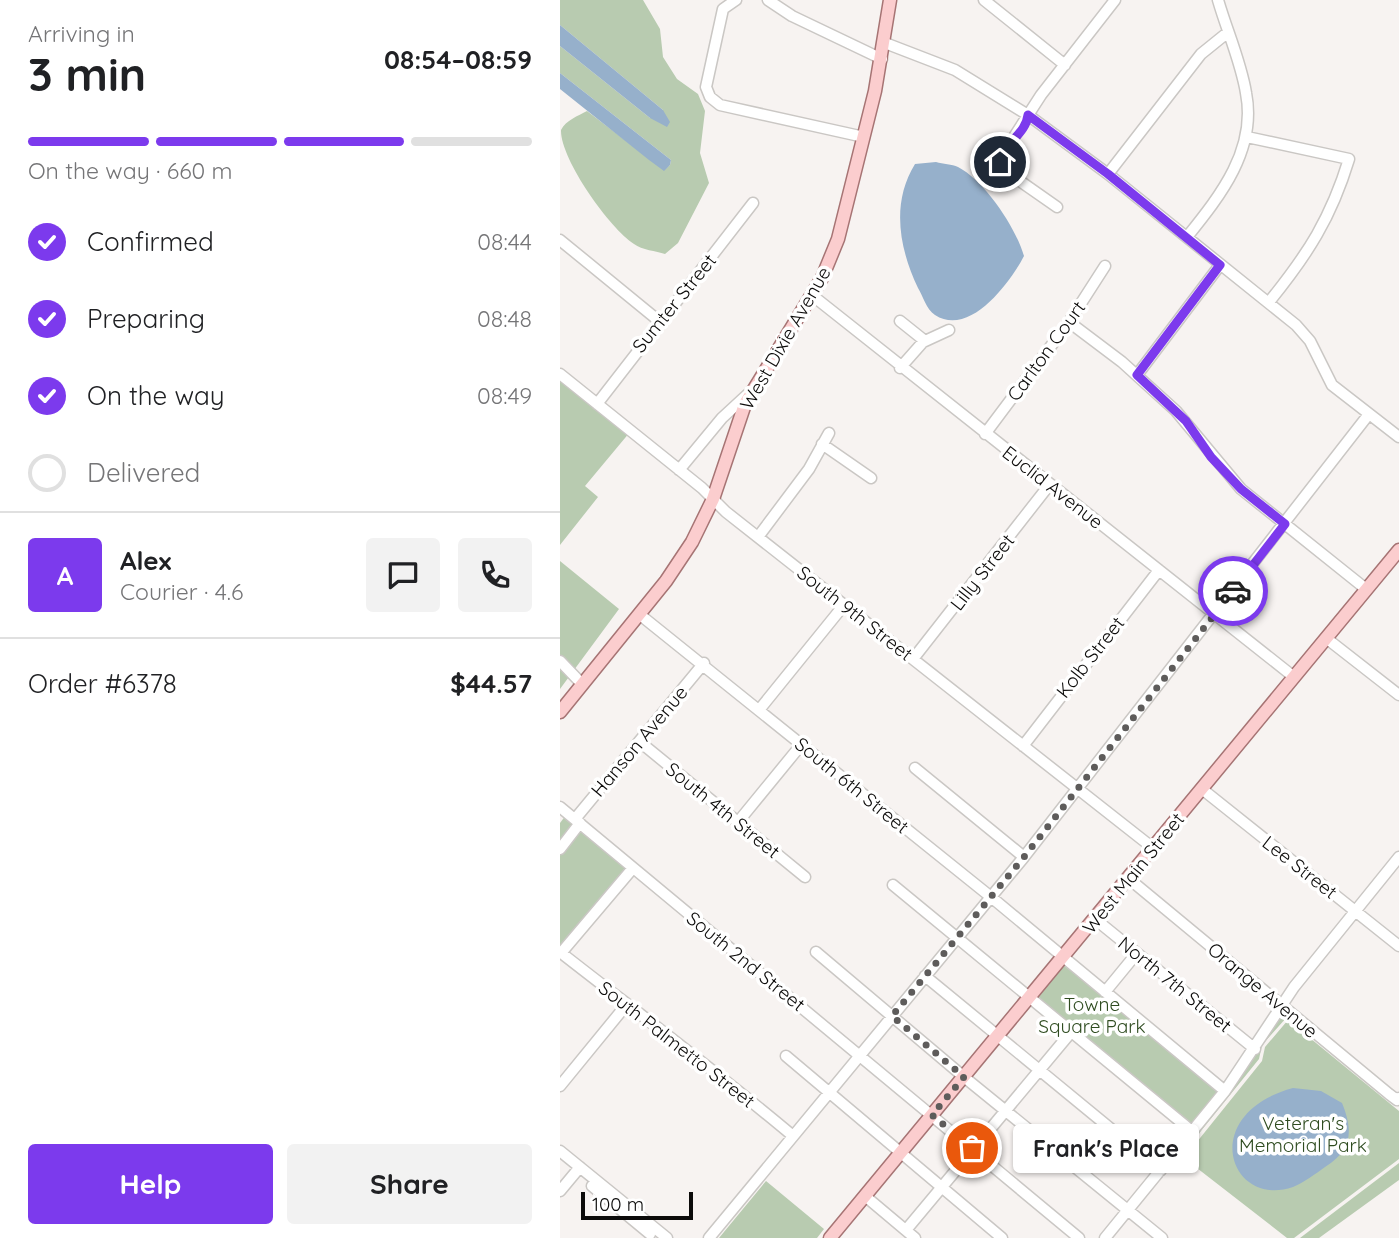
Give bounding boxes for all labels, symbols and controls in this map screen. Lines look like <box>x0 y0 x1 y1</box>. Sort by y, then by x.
text: Arriving in <box>28 19 135 48</box>
text: 08:54–08:59 <box>384 43 532 76</box>
text: 3 min <box>28 45 146 103</box>
pin <box>970 132 1030 192</box>
icon: home <box>981 143 1019 181</box>
text: On the way · 660 m <box>28 156 232 185</box>
icon: check <box>28 223 66 261</box>
text: Confirmed <box>87 225 214 258</box>
text: 08:44 <box>477 227 532 256</box>
street label: Sumter Street <box>627 249 721 357</box>
street label: West Dixie Avenue <box>734 262 836 414</box>
street label: Carlton Court <box>1002 296 1090 406</box>
icon: check <box>28 300 66 338</box>
text: Preparing <box>87 302 205 335</box>
text: 08:48 <box>477 304 532 333</box>
icon: check <box>28 377 66 415</box>
text: On the way <box>87 379 225 412</box>
text: 08:49 <box>477 381 532 410</box>
street label: Euclid Avenue <box>998 440 1108 534</box>
text: Delivered <box>87 456 200 489</box>
street label: Lilly Street <box>945 529 1019 615</box>
button: chat <box>366 538 440 612</box>
button: phone <box>458 538 532 612</box>
text: Alex <box>120 544 171 577</box>
courier <box>1198 556 1268 626</box>
text: A <box>57 559 73 592</box>
street label: South 9th Street <box>792 560 918 666</box>
icon: car <box>1214 572 1252 610</box>
text: Courier · 4.6 <box>120 577 243 606</box>
street label: Kolb Street <box>1051 611 1129 703</box>
text: Order #6378 <box>28 667 177 700</box>
text: $44.57 <box>450 667 532 700</box>
street label: Hanson Avenue <box>586 681 692 801</box>
street label: South 6th Street <box>790 732 914 838</box>
street label: South 4th Street <box>661 757 785 863</box>
street label: West Main Street <box>1077 808 1189 938</box>
street label: Lee Street <box>1258 830 1342 904</box>
street label: South 2nd Street <box>682 906 810 1016</box>
street label: North 7th Street <box>1113 931 1237 1037</box>
street label: Orange Avenue <box>1203 937 1323 1043</box>
street label: South Palmetto Street <box>594 975 760 1113</box>
park label: Towne Square Park <box>1038 992 1146 1038</box>
park label: Veteran's Memorial Park <box>1239 1111 1367 1157</box>
pin <box>942 1118 1002 1178</box>
callout: Frank's Place <box>1014 1124 1200 1172</box>
icon: bag <box>953 1129 991 1167</box>
text: Frank's Place <box>1033 1134 1179 1163</box>
button: Help <box>28 1144 273 1224</box>
button: Share <box>287 1144 532 1224</box>
scale bar <box>581 1189 693 1221</box>
text: 100 m <box>592 1192 644 1216</box>

